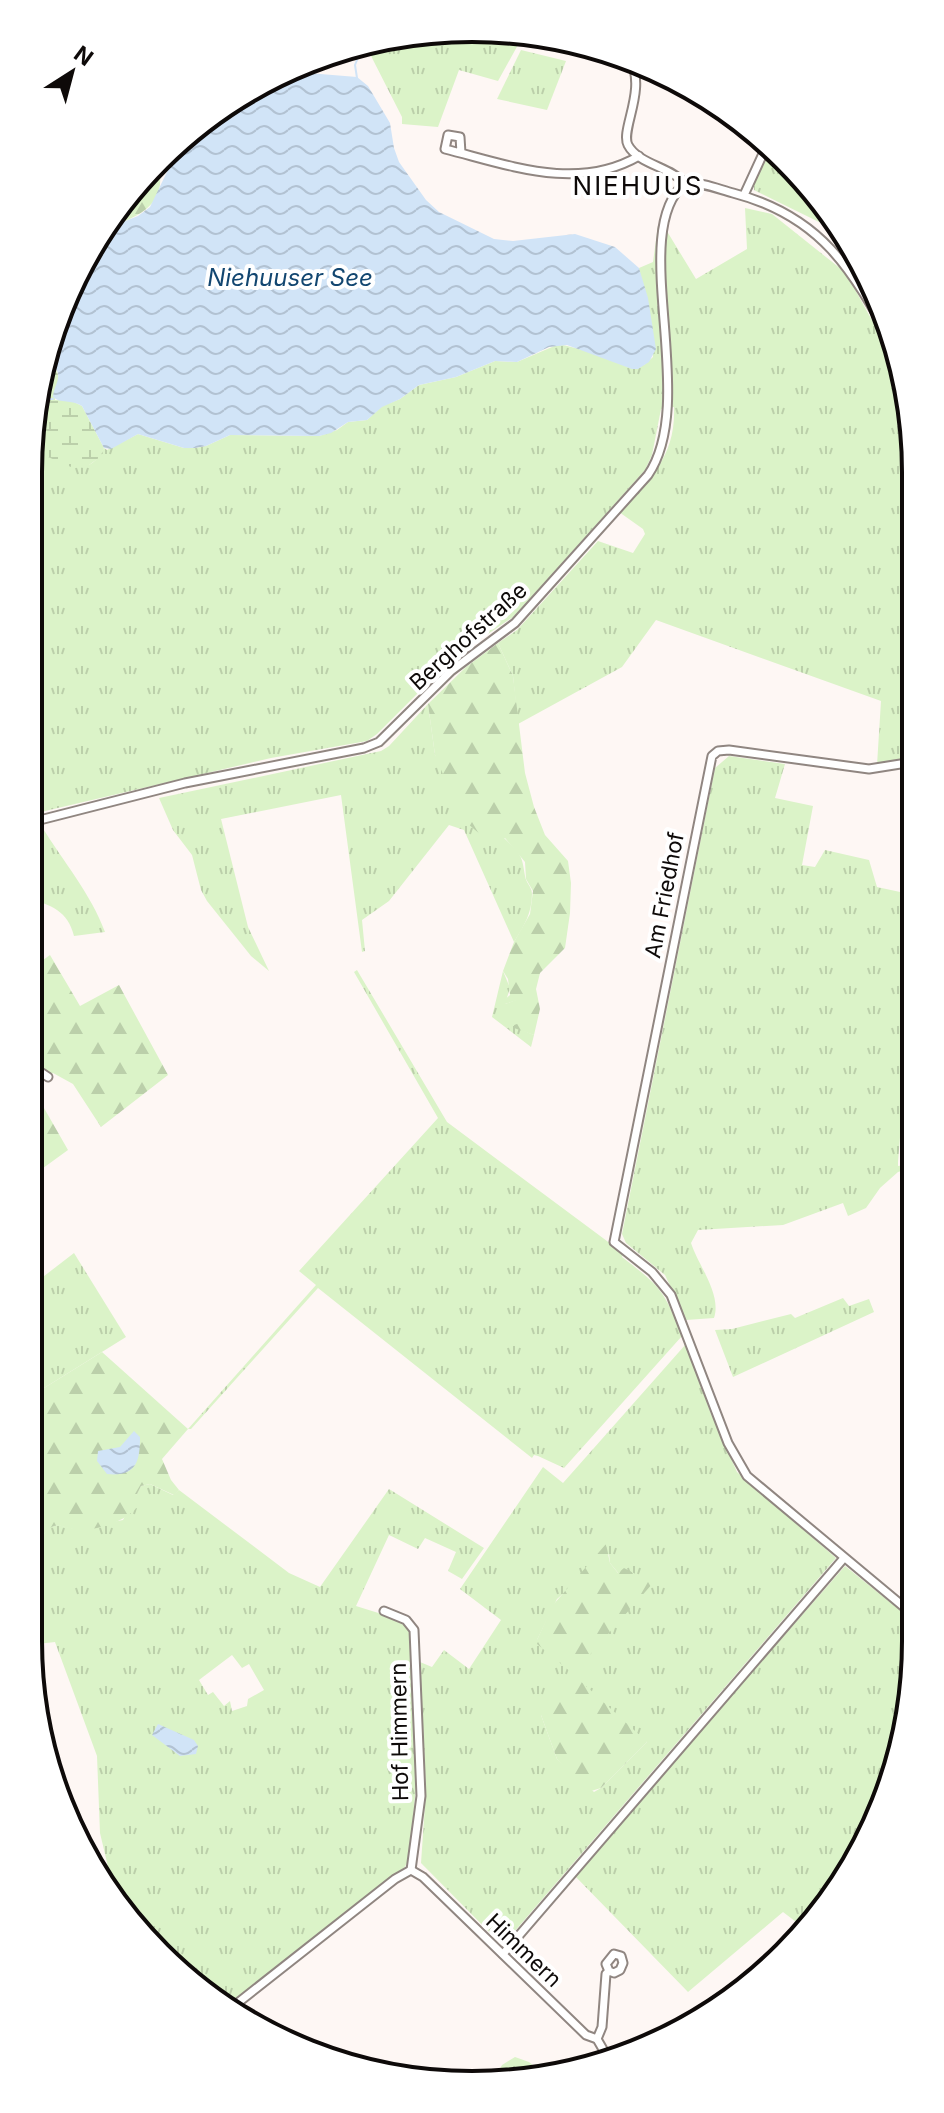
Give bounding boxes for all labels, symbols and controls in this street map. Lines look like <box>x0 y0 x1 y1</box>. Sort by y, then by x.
north arrow <box>32 32 112 112</box>
text: N <box>69 40 98 71</box>
district label: NIEHUUS <box>573 170 703 201</box>
water label: Niehuuser See <box>207 263 373 292</box>
street label: Berghofstraße <box>404 577 532 695</box>
street label: Am Friedhof <box>639 830 689 960</box>
street label: Hof Himmern <box>385 1663 413 1801</box>
street label: Himmern <box>481 1908 567 1992</box>

